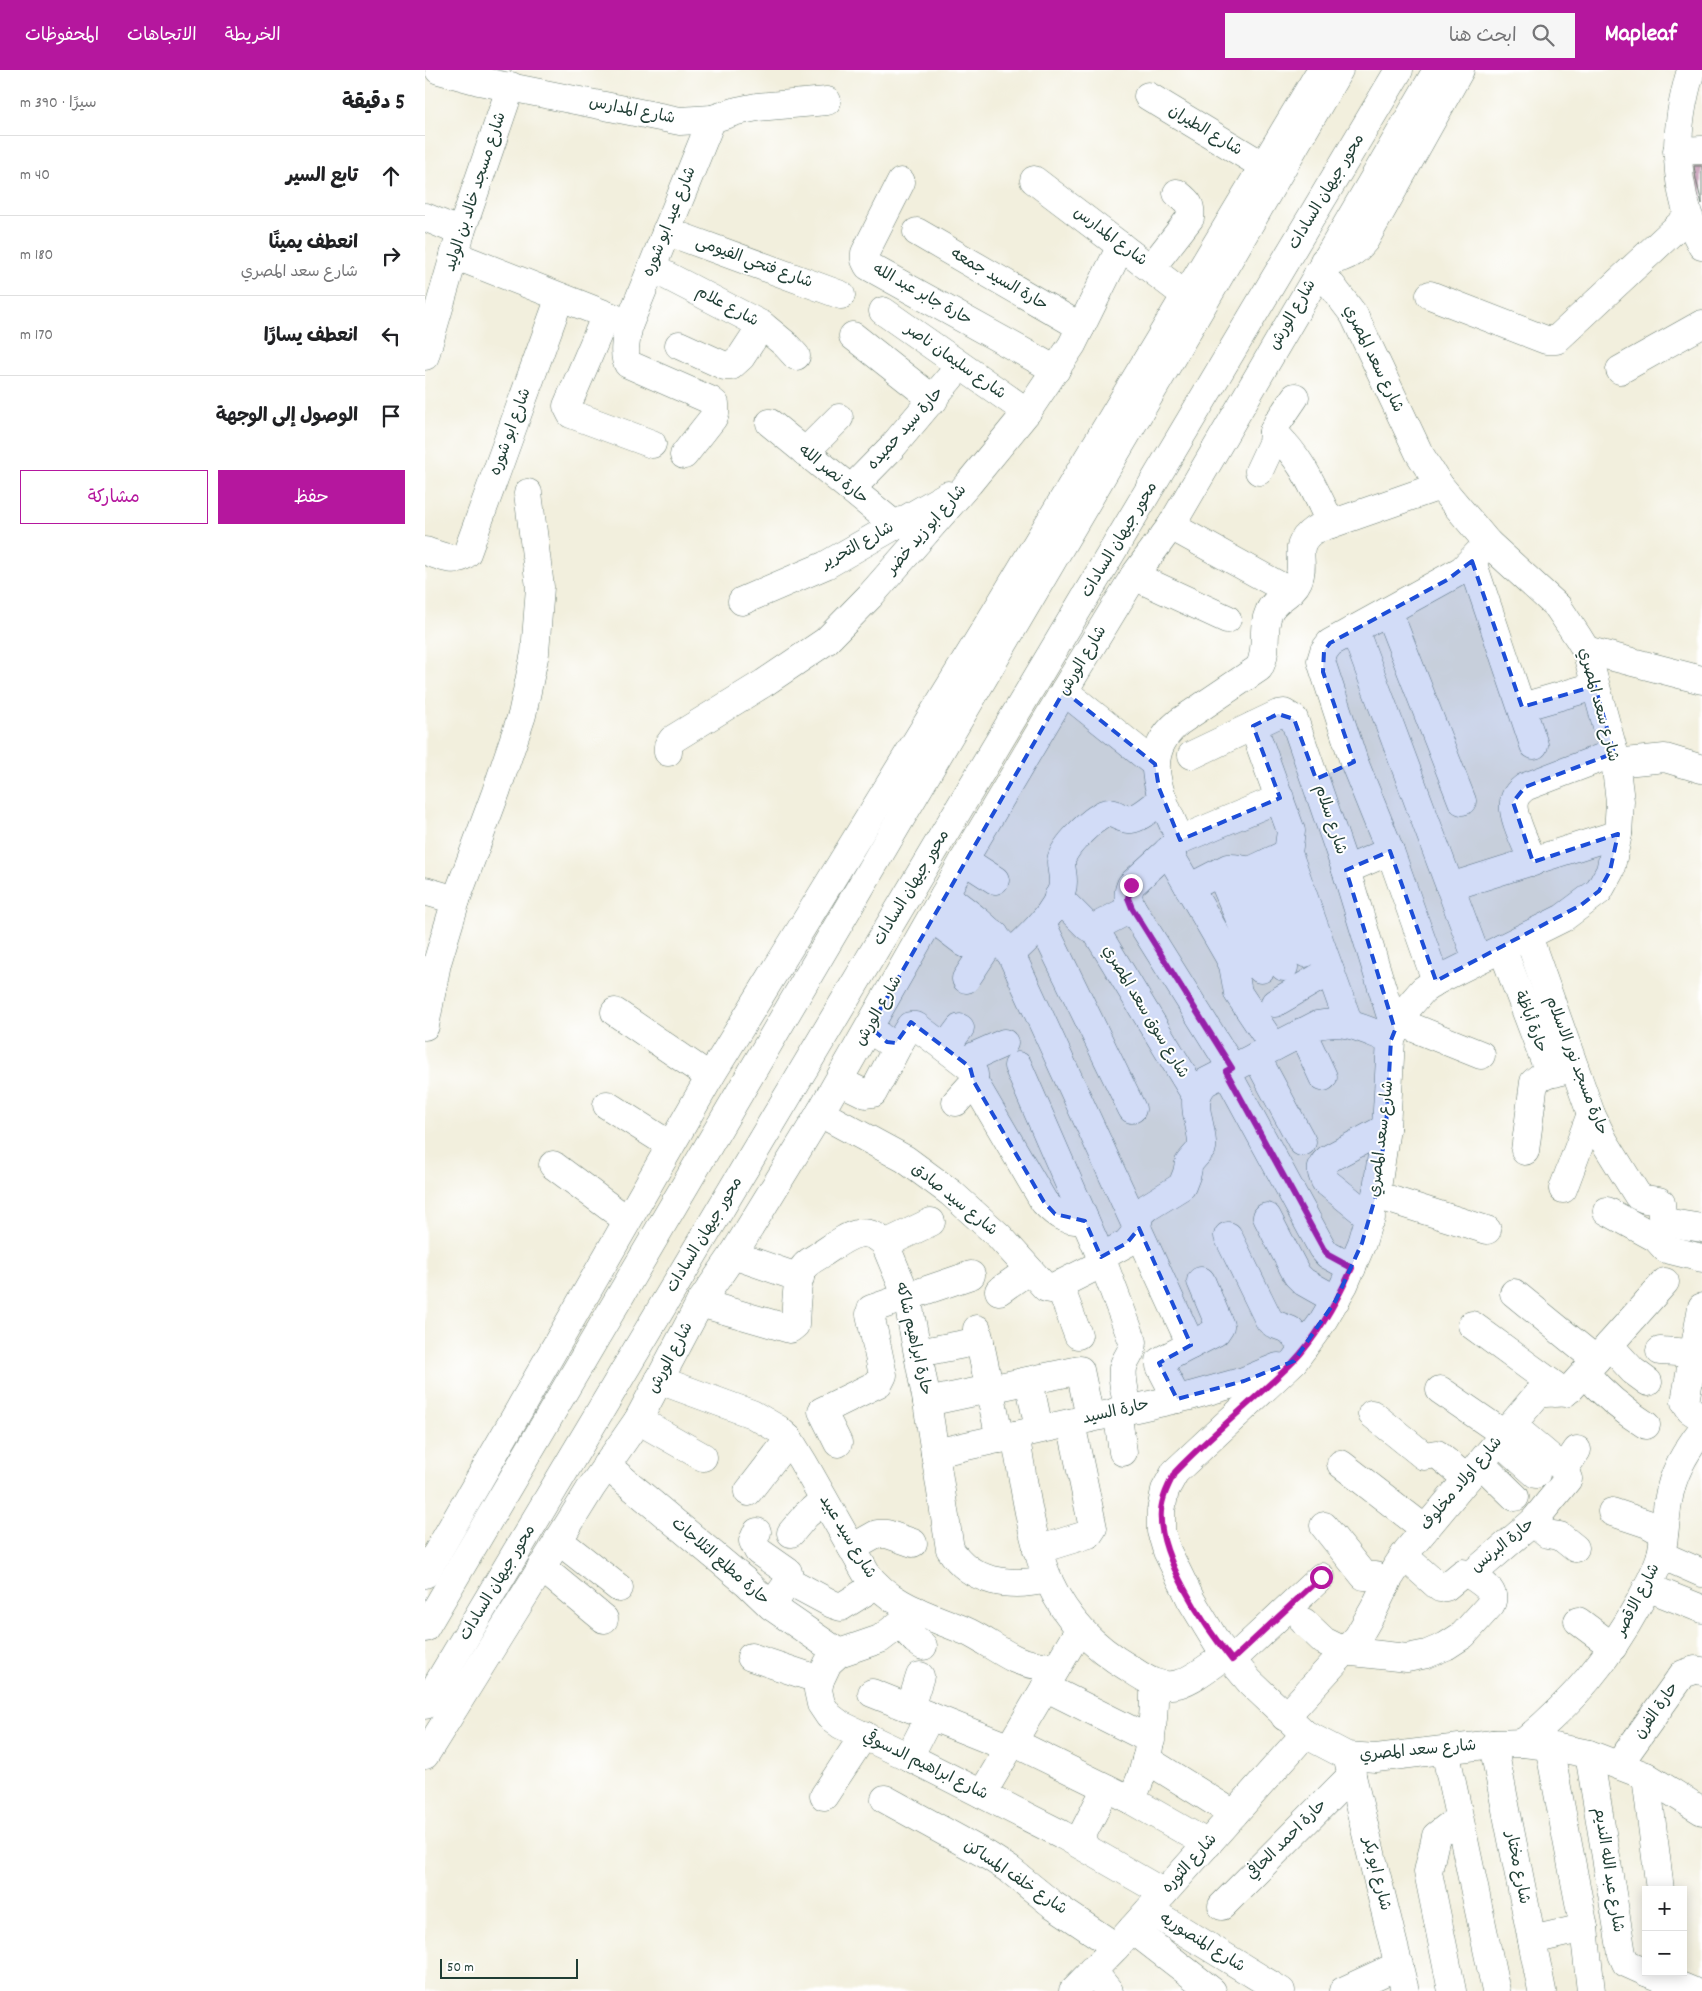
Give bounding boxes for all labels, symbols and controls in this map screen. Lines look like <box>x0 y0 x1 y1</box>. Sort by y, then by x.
search box <box>1225 13 1575 58</box>
text: Mapleaf <box>1605 18 1677 52</box>
icon: search <box>1529 21 1557 49</box>
text: المحفوظات <box>25 24 99 49</box>
text: الاتجاهات <box>127 24 197 49</box>
text: الخريطة <box>225 24 281 49</box>
text: ابحث هنا <box>1449 24 1517 51</box>
text: 5 دقيقة <box>342 89 405 119</box>
street label: شارع المدارس <box>587 91 677 131</box>
text: سيرًا · 390 m <box>20 92 97 115</box>
street label: شارع الطيران <box>1164 100 1246 162</box>
street label: شارع مسجد خالد بن الوليد <box>439 109 513 275</box>
street label: محور جيهان السادات <box>1283 130 1371 254</box>
icon: ahead <box>377 162 405 190</box>
street label: شارع عيد ابو شوره <box>637 163 703 281</box>
text: 40 m <box>20 164 50 187</box>
text: تابع السير <box>286 164 358 191</box>
street label: شارع المدارس <box>1068 202 1152 272</box>
text: انعطف يمينًا <box>269 231 358 258</box>
street label: شارع فتحي الفيومى <box>692 231 816 296</box>
icon: right <box>377 242 405 270</box>
street label: حارة السيد جمعه <box>946 243 1052 317</box>
text: 180 m <box>20 244 53 267</box>
street label: حارة جابر عبد الله <box>868 258 976 332</box>
text: شارع سعد المصري <box>241 261 358 284</box>
street label: شارع الورش <box>1264 275 1322 355</box>
street label: شارع علام <box>691 281 763 333</box>
street label: شارع سعد المصري <box>1337 301 1409 417</box>
street label: شارع سليمان ناصر <box>898 317 1010 406</box>
icon: left <box>377 322 405 350</box>
text: 170 m <box>20 324 53 347</box>
text: انعطف يسارًا <box>264 324 358 351</box>
street label: حارة سيد حميده <box>862 382 950 476</box>
street label: شارع ابو شوره <box>485 385 537 479</box>
icon: arrive <box>377 402 405 430</box>
text: الوصول إلى الوجهة <box>216 404 358 431</box>
street label: حارة نصر الله <box>793 440 873 510</box>
button: مشاركة <box>20 470 208 524</box>
button: حفظ <box>218 470 405 524</box>
street label: محور جيهان السادات <box>1076 478 1164 602</box>
street label: شارع ابو زيد خضر <box>880 480 973 582</box>
street label: شارع التحرير <box>816 517 898 576</box>
street label: شارع الورش <box>1053 622 1113 700</box>
street label: شارع سعد المصري <box>1572 645 1624 765</box>
street label: شارع سلام <box>1308 782 1352 858</box>
street label: محور جيهان السادات <box>868 826 956 950</box>
route end <box>1120 874 1143 897</box>
street label: شارع سوق سعد المصري <box>1096 941 1194 1083</box>
street label: شارع الورش <box>850 971 908 1051</box>
street label: حارة أباظة <box>1508 988 1552 1056</box>
street label: حارة مسجد نور الاسلام <box>1539 993 1613 1139</box>
street label: شارع سعد المصري <box>1363 1079 1401 1199</box>
street label: شارع سيد صادق <box>906 1158 1002 1242</box>
street label: محور جيهان السادات <box>661 1173 749 1297</box>
street label: حارة ابراهيم شاكه <box>889 1280 937 1398</box>
street label: شارع الورش <box>643 1318 699 1398</box>
street label: حارة السيد <box>1080 1393 1152 1431</box>
street label: شارع اولاد مخلوف <box>1416 1432 1508 1536</box>
street label: شارع سيد عبيد <box>813 1491 881 1583</box>
street label: حارة مطلع الثلاجات <box>666 1513 774 1611</box>
street label: حارة البرنس <box>1466 1513 1540 1579</box>
street label: محور جيهان السادات <box>454 1521 542 1645</box>
street label: شارع الاقصر <box>1609 1560 1666 1642</box>
route start <box>1310 1566 1333 1589</box>
street label: حارة الفرن <box>1629 1678 1685 1744</box>
street label: شارع ابراهيم الدسوقي <box>858 1725 992 1806</box>
street label: شارع سعد المصري <box>1359 1734 1477 1768</box>
street label: حارة احمد الحافي <box>1241 1794 1333 1886</box>
street label: شارع عبد الله النديم <box>1587 1806 1629 1934</box>
street label: شارع مختار <box>1498 1828 1535 1906</box>
street label: شارع الثوره <box>1157 1829 1223 1899</box>
street label: شارع ابو بكر <box>1355 1833 1396 1913</box>
street label: شارع خلف المساكن <box>959 1835 1071 1921</box>
map controls <box>1642 1886 1687 1976</box>
button: + <box>1642 1886 1687 1931</box>
street label: شارع المنصوريه <box>1155 1907 1249 1979</box>
button: − <box>1642 1931 1687 1976</box>
scale bar <box>440 1956 577 1979</box>
text: 50 m <box>447 1958 474 1978</box>

